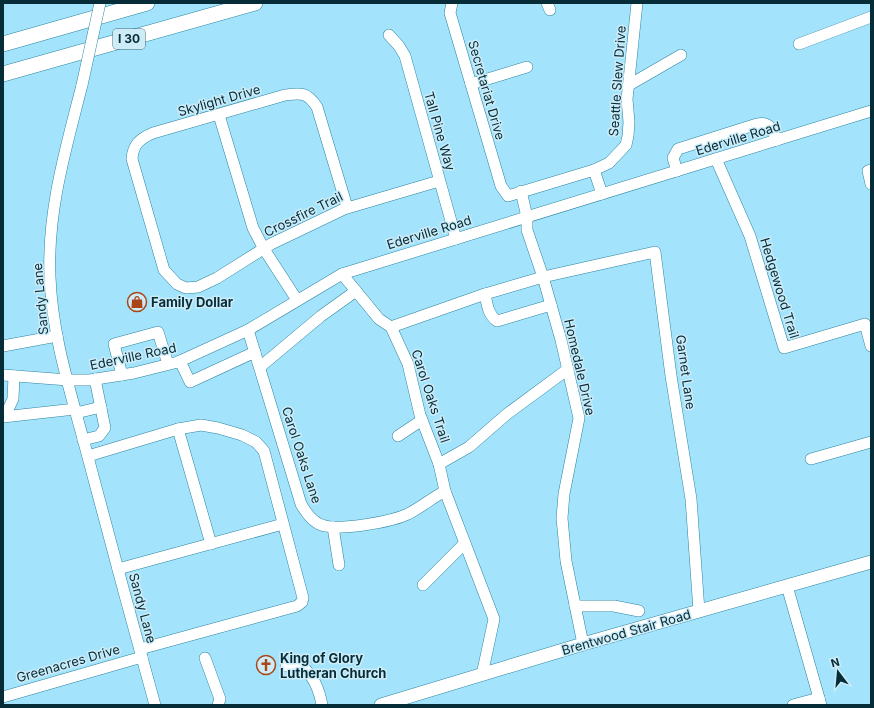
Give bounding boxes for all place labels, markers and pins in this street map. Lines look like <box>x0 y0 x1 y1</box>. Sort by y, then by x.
shop icon: Family Dollar <box>126 291 148 313</box>
place label: Family Dollar <box>151 294 234 310</box>
place label: King of Glory Lutheran Church <box>280 650 386 681</box>
church icon: King of Glory Lutheran Church <box>255 654 277 676</box>

